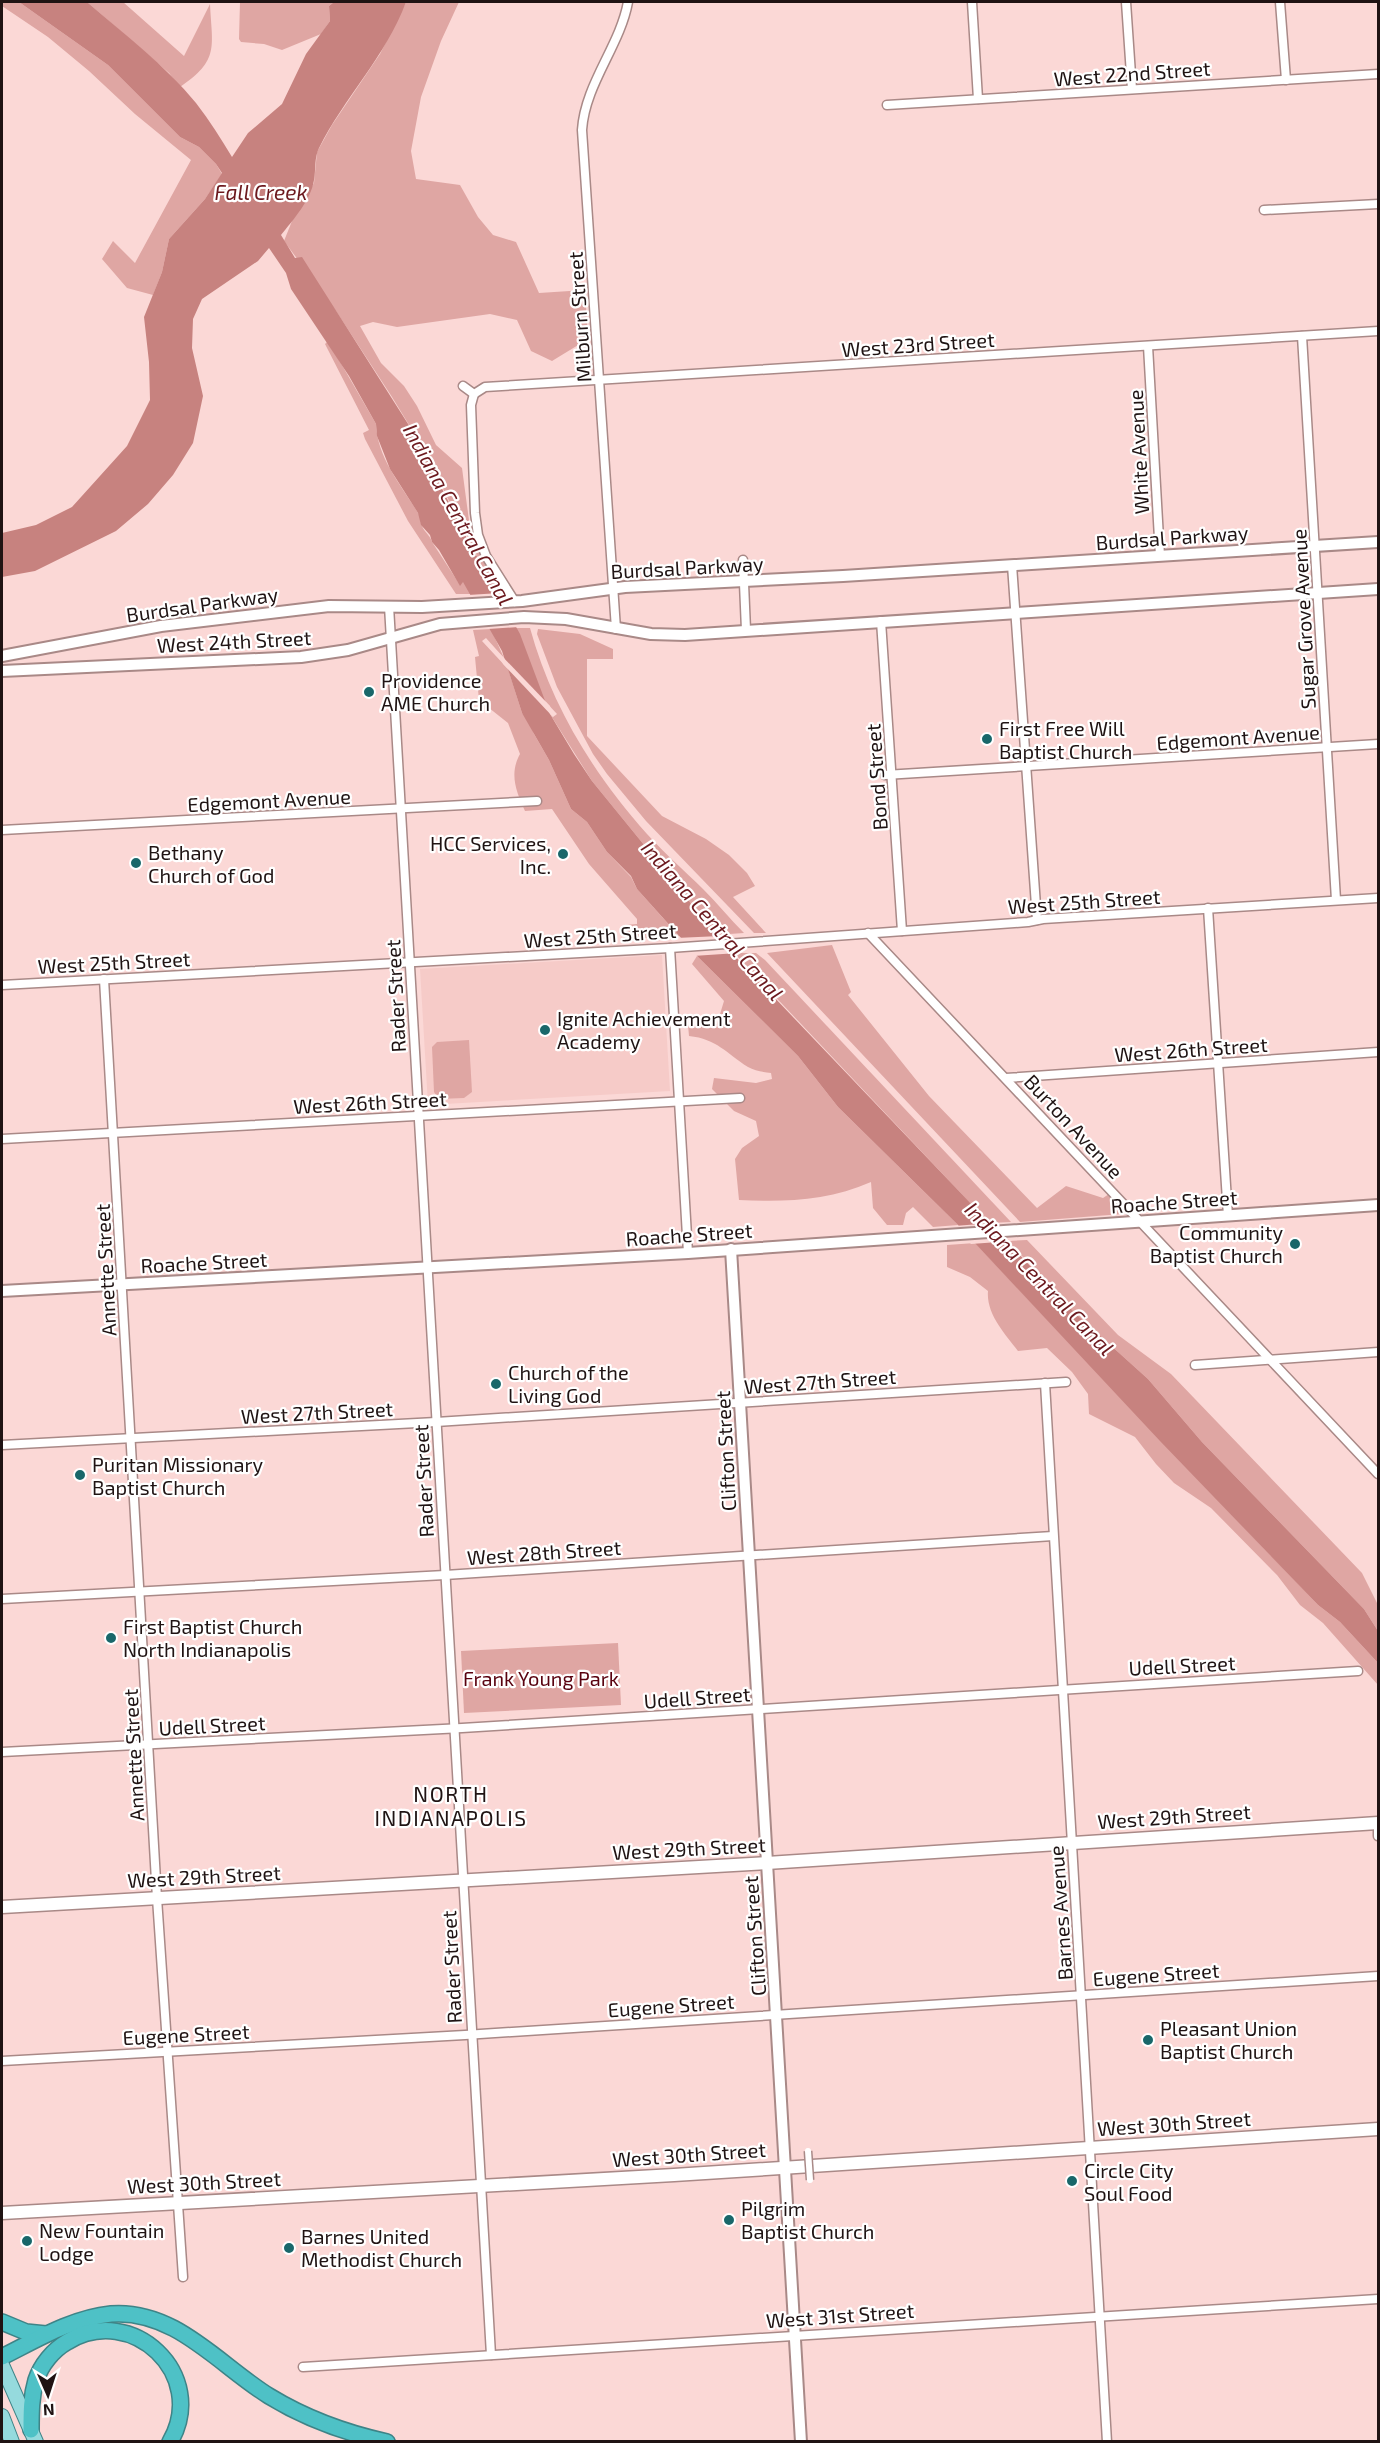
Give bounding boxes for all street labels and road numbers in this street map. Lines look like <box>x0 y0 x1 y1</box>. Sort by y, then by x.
street label: West 22nd Street <box>1053 56 1212 90</box>
street label: Milburn Street <box>562 250 596 383</box>
street label: West 23rd Street <box>841 327 996 361</box>
street label: White Avenue <box>1123 389 1153 515</box>
street label: Burdsal Parkway <box>1095 520 1250 554</box>
street label: Sugar Grove Avenue <box>1286 528 1320 710</box>
street label: Burdsal Parkway <box>610 551 764 583</box>
street label: Burdsal Parkway <box>125 581 280 627</box>
street label: West 24th Street <box>156 625 312 657</box>
street label: Edgemont Avenue <box>1156 719 1320 755</box>
street label: Bond Street <box>860 722 892 831</box>
street label: Edgemont Avenue <box>187 784 351 816</box>
street label: West 25th Street <box>1007 884 1161 918</box>
street label: West 25th Street <box>523 918 677 952</box>
street label: Rader Street <box>380 938 410 1053</box>
street label: West 25th Street <box>37 946 191 978</box>
street label: West 26th Street <box>1114 1032 1269 1066</box>
street label: Burton Avenue <box>1020 1069 1128 1183</box>
street label: West 26th Street <box>293 1086 448 1118</box>
street label: Roache Street <box>1110 1185 1238 1217</box>
street label: Annette Street <box>90 1203 120 1337</box>
street label: Roache Street <box>625 1218 753 1250</box>
street label: Roache Street <box>140 1247 268 1277</box>
street label: West 27th Street <box>743 1364 897 1398</box>
street label: Clifton Street <box>710 1390 740 1512</box>
street label: West 27th Street <box>240 1396 394 1428</box>
street label: Rader Street <box>408 1423 438 1538</box>
street label: West 28th Street <box>466 1535 622 1569</box>
street label: Udell Street <box>1128 1650 1236 1680</box>
street label: Udell Street <box>643 1681 752 1713</box>
street label: Annette Street <box>118 1688 148 1822</box>
street label: Udell Street <box>158 1710 266 1740</box>
street label: West 29th Street <box>1097 1799 1252 1833</box>
street label: West 29th Street <box>612 1832 767 1864</box>
street label: Barnes Avenue <box>1043 1845 1077 1981</box>
street label: West 29th Street <box>127 1860 282 1892</box>
street label: Clifton Street <box>738 1875 770 1997</box>
street label: Rader Street <box>436 1909 466 2024</box>
street label: Eugene Street <box>1092 1958 1220 1990</box>
street label: Eugene Street <box>607 1989 735 2021</box>
street label: Eugene Street <box>122 2019 250 2049</box>
street label: West 30th Street <box>1096 2106 1252 2140</box>
street label: West 30th Street <box>611 2137 767 2171</box>
street label: West 30th Street <box>126 2166 282 2198</box>
street label: West 31st Street <box>765 2298 915 2332</box>

